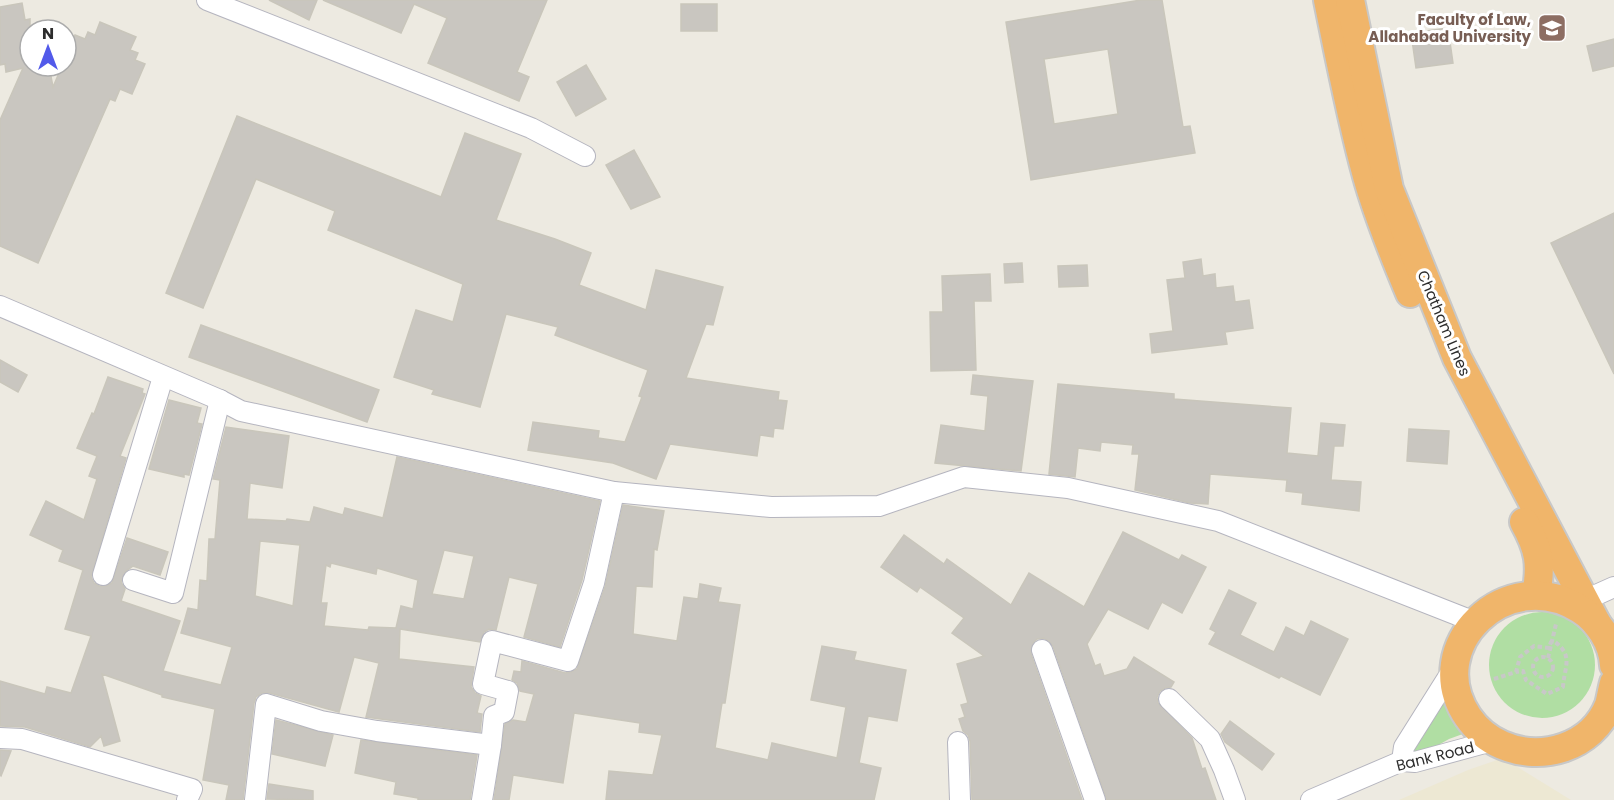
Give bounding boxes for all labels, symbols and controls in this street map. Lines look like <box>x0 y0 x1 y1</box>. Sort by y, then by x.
place label: Faculty of Law, Allahabad University <box>1368 9 1532 47</box>
school or university icon: Faculty of Law, Allahabad University <box>1536 12 1568 44</box>
north arrow <box>18 18 78 78</box>
text: N <box>42 22 54 45</box>
street label: Chatham Lines <box>1412 267 1476 379</box>
street label: Bank Road <box>1394 736 1476 776</box>

